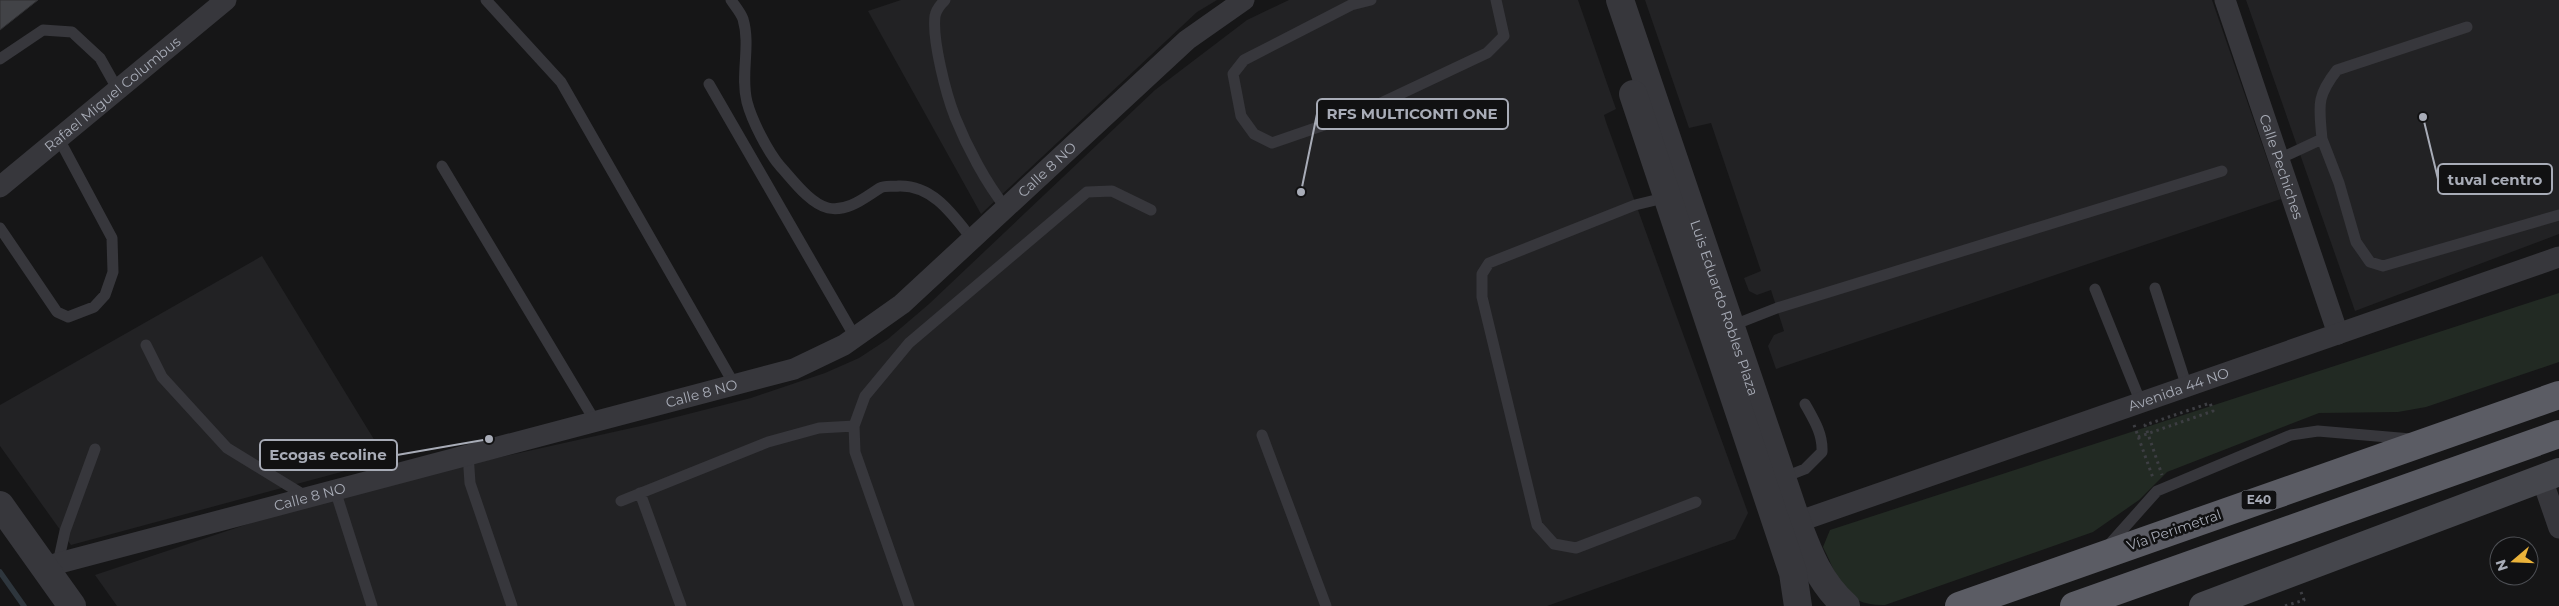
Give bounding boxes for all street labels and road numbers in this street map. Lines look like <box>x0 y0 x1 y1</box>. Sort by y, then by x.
street label: Rafael Miguel Columbus <box>41 32 184 156</box>
street label: Calle Pechiches <box>2255 112 2308 222</box>
street label: Calle 8 NO <box>1014 138 1080 201</box>
street label: Luis Eduardo Robles Plaza <box>1686 218 1762 398</box>
street label: Avenida 44 NO <box>2126 363 2232 415</box>
street label: Calle 8 NO <box>664 375 740 412</box>
street label: Calle 8 NO <box>272 479 348 515</box>
road number: E40 <box>2242 490 2276 510</box>
street label: Vía Perimetral <box>2124 505 2224 555</box>

